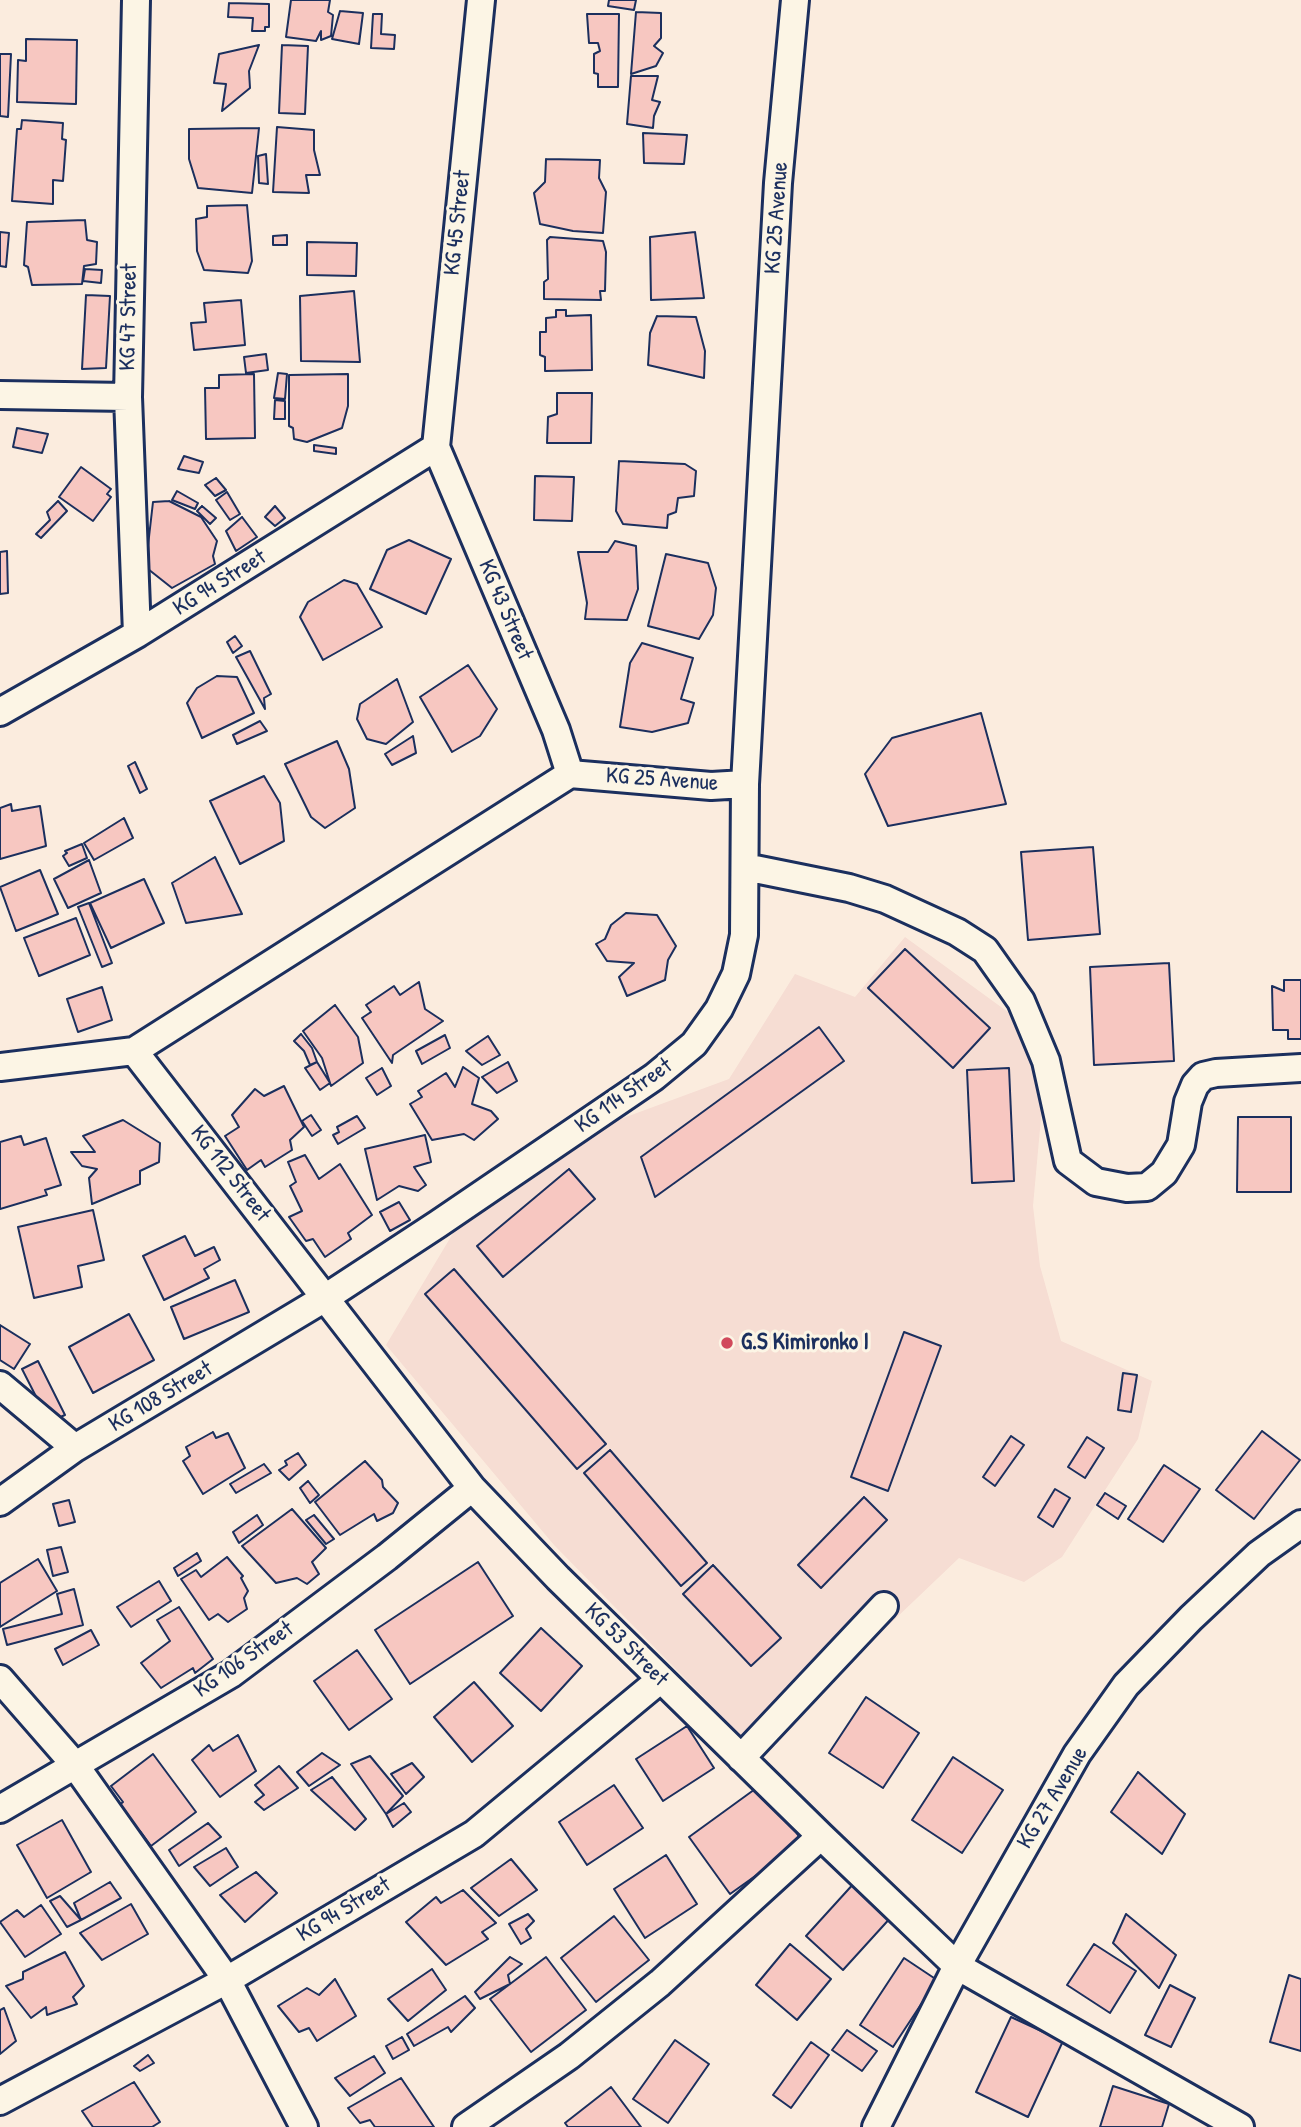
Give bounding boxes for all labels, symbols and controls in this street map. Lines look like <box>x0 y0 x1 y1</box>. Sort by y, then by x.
street label: KG 25 Avenue <box>759 161 795 275</box>
street label: KG 45 Street <box>439 169 477 277</box>
street label: KG 47 Street <box>114 263 144 371</box>
street label: KG 94 Street <box>168 544 272 622</box>
street label: KG 43 Street <box>472 556 538 664</box>
street label: KG 25 Avenue <box>605 762 719 798</box>
street label: KG 114 Street <box>570 1052 678 1140</box>
street label: KG 112 Street <box>184 1120 276 1228</box>
place label: G.S Kimironko I <box>741 1329 869 1357</box>
marker: G.S Kimironko I <box>719 1335 735 1351</box>
street label: KG 108 Street <box>104 1355 218 1439</box>
street label: KG 53 Street <box>578 1597 674 1693</box>
street label: KG 106 Street <box>189 1616 299 1704</box>
street label: KG 27 Avenue <box>1012 1742 1094 1854</box>
street label: KG 94 Street <box>292 1871 396 1949</box>

